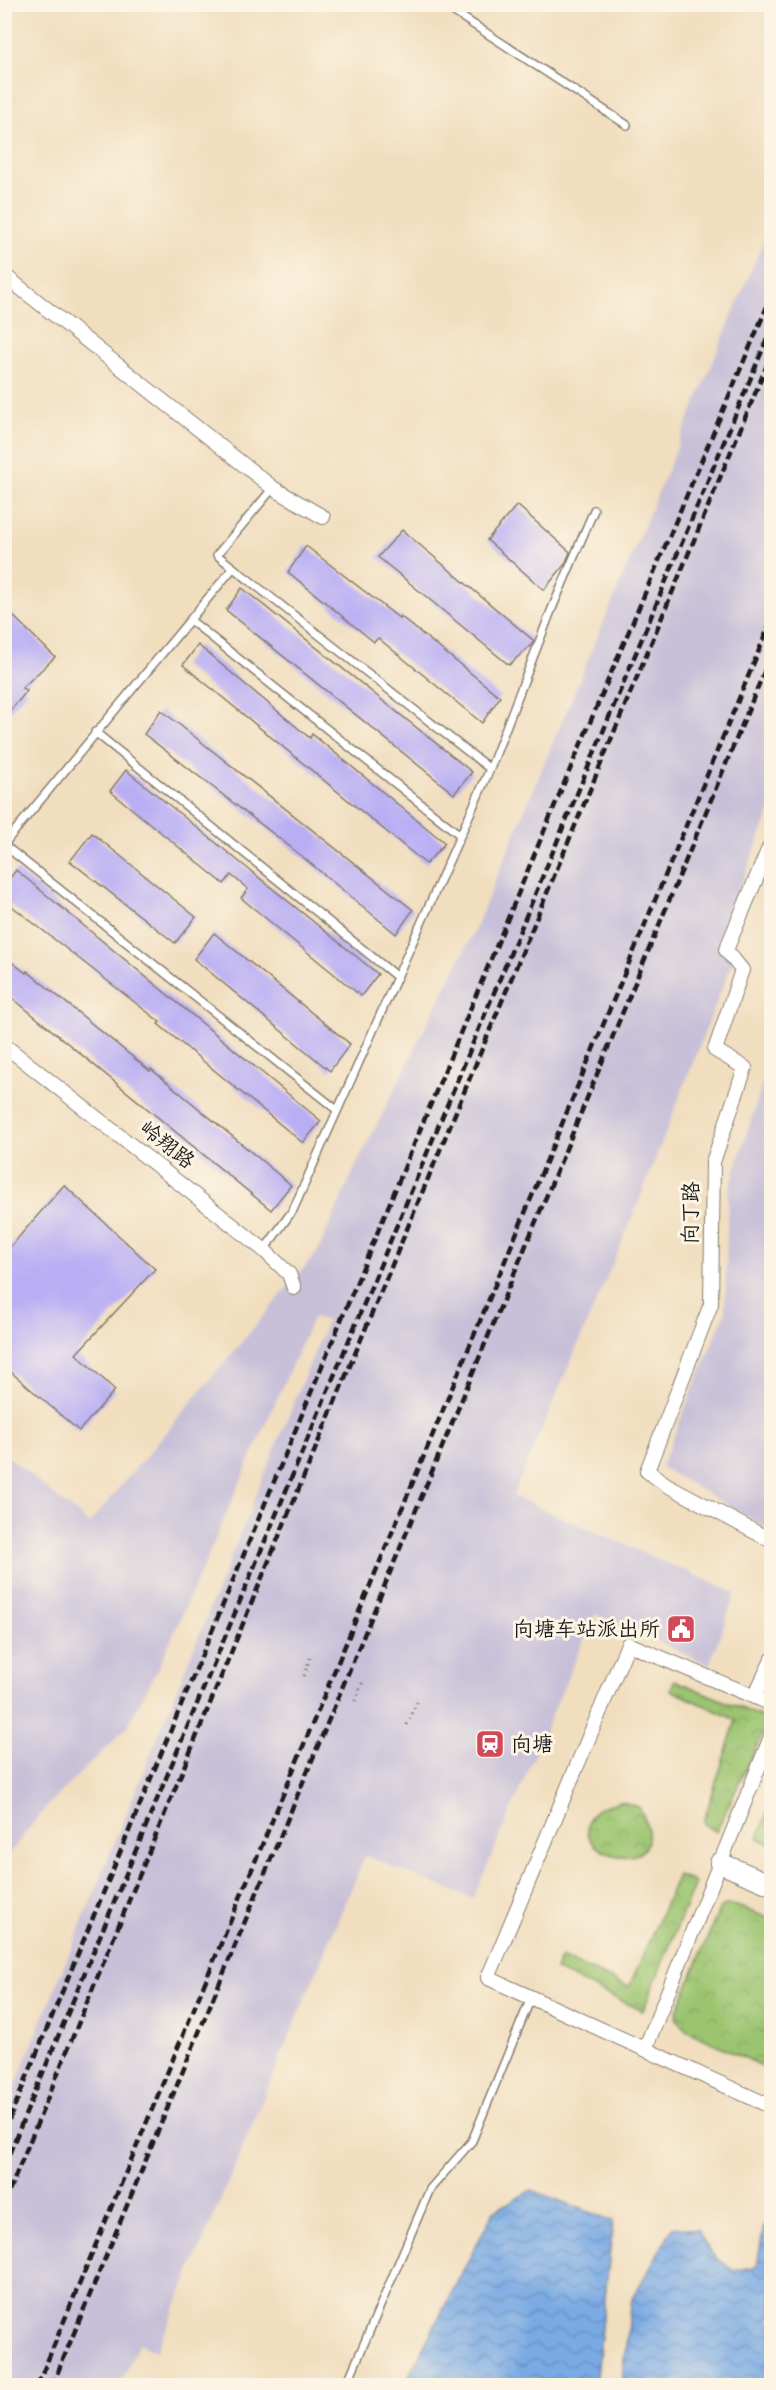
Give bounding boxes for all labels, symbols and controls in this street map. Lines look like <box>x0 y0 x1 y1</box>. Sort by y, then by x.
street label: 岭翔路 <box>134 1115 200 1175</box>
street label: 向丁路 <box>677 1181 705 1245</box>
public building icon: 向塘车站派出所 <box>665 1613 697 1645</box>
place label: 向塘车站派出所 <box>513 1616 660 1643</box>
station icon: 向塘 <box>474 1728 506 1760</box>
place label: 向塘 <box>511 1731 553 1758</box>

